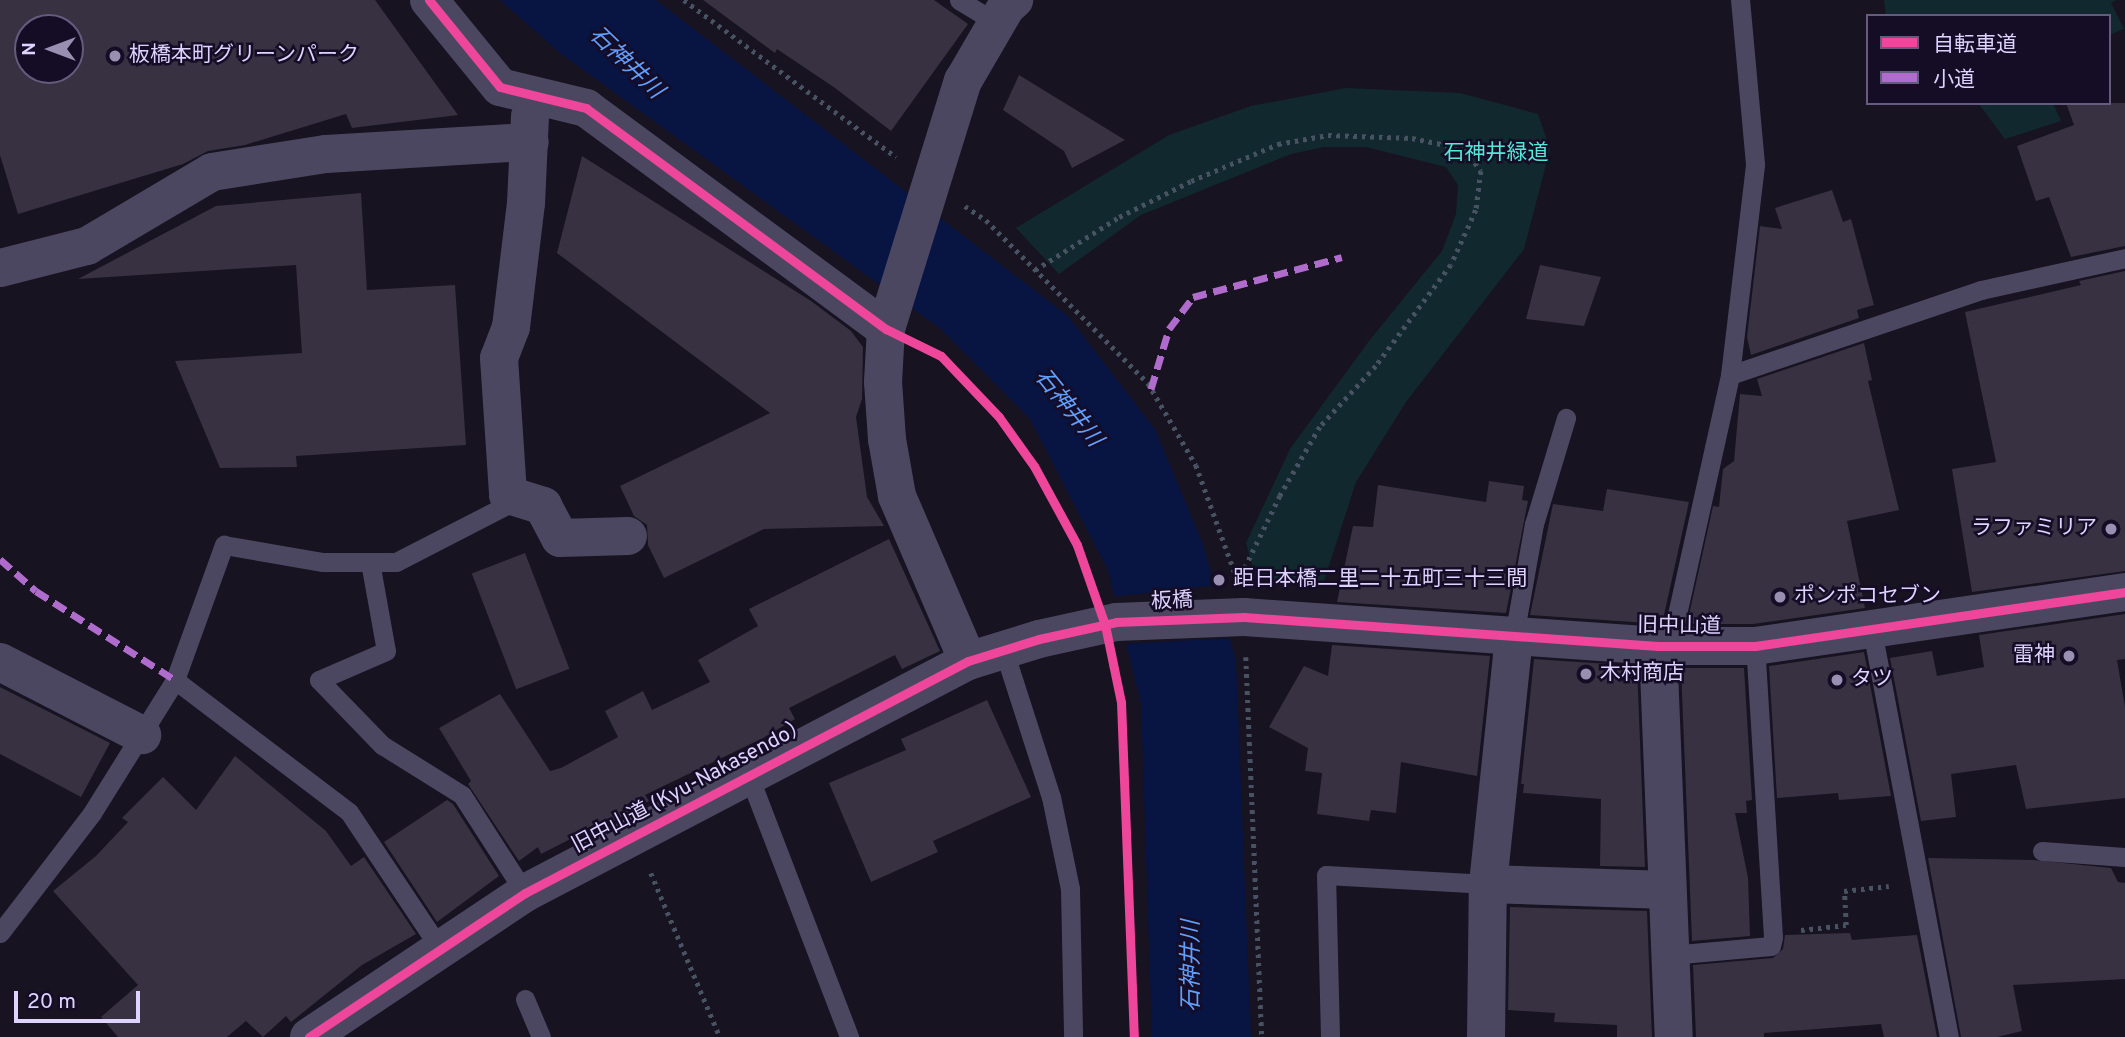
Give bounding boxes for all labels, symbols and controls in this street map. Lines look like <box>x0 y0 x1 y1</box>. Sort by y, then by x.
north arrow <box>14 14 84 84</box>
legend <box>1866 14 2111 105</box>
water label: 石神井川 <box>582 22 668 106</box>
text: 自転車道 <box>1933 32 2017 59</box>
text: N <box>18 42 42 56</box>
place label: 板橋本町グリーンパーク <box>129 43 360 69</box>
marker: 板橋本町グリーンパーク <box>107 48 123 64</box>
text: 小道 <box>1933 67 1975 94</box>
park label: 石神井緑道 <box>1444 141 1548 167</box>
water label: 石神井川 <box>1027 365 1107 453</box>
place label: ラファミリア <box>1971 516 2097 542</box>
marker: ラファミリア <box>2103 521 2119 537</box>
place label: 距日本橋二里二十五町三十三間 <box>1233 567 1527 593</box>
marker: 距日本橋二里二十五町三十三間 <box>1211 572 1227 588</box>
place label: ポンポコセブン <box>1794 584 1941 610</box>
street label: 板橋 <box>1150 588 1194 616</box>
marker: ポンポコセブン <box>1772 589 1788 605</box>
street label: 旧中山道 <box>1637 614 1721 640</box>
place label: 雷神 <box>2013 643 2055 669</box>
marker: 雷神 <box>2061 648 2077 664</box>
place label: 木村商店 <box>1600 661 1684 687</box>
marker: 木村商店 <box>1578 666 1594 682</box>
place label: タツ <box>1851 667 1893 693</box>
marker: タツ <box>1829 672 1845 688</box>
street label: 旧中山道 (Kyu-Nakasendo） <box>568 713 814 859</box>
water label: 石神井川 <box>1179 920 1207 1012</box>
scale bar <box>18 978 144 1022</box>
text: 20 m <box>27 989 76 1016</box>

